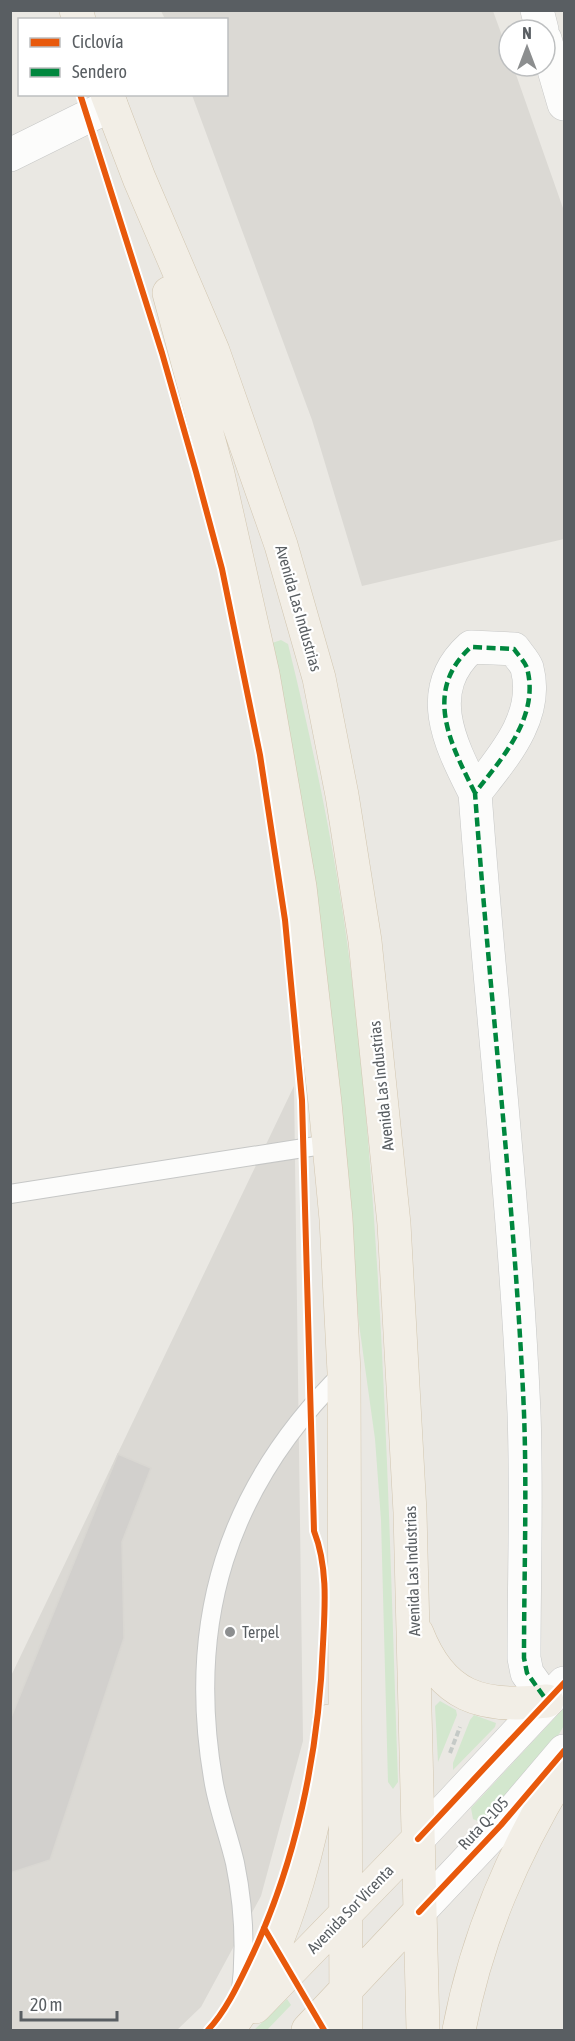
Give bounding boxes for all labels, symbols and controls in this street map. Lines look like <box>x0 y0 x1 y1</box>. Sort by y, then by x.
legend <box>18 18 228 96</box>
north arrow <box>497 18 557 78</box>
text: N <box>522 24 532 42</box>
text: Ciclovía <box>72 31 124 52</box>
text: Sendero <box>72 61 127 82</box>
street label: Avenida Las Industrias <box>272 543 326 674</box>
street label: Avenida Las Industrias <box>365 1020 397 1152</box>
street label: Avenida Las Industrias <box>401 1505 423 1637</box>
place label: Terpel <box>242 1623 280 1642</box>
marker: Terpel <box>223 1625 237 1639</box>
street label: Ruta Q-105 <box>454 1793 512 1853</box>
street label: Avenida Sor Vicenta <box>303 1861 397 1957</box>
scale bar <box>21 1984 117 2022</box>
text: 20 m <box>30 1994 62 2015</box>

